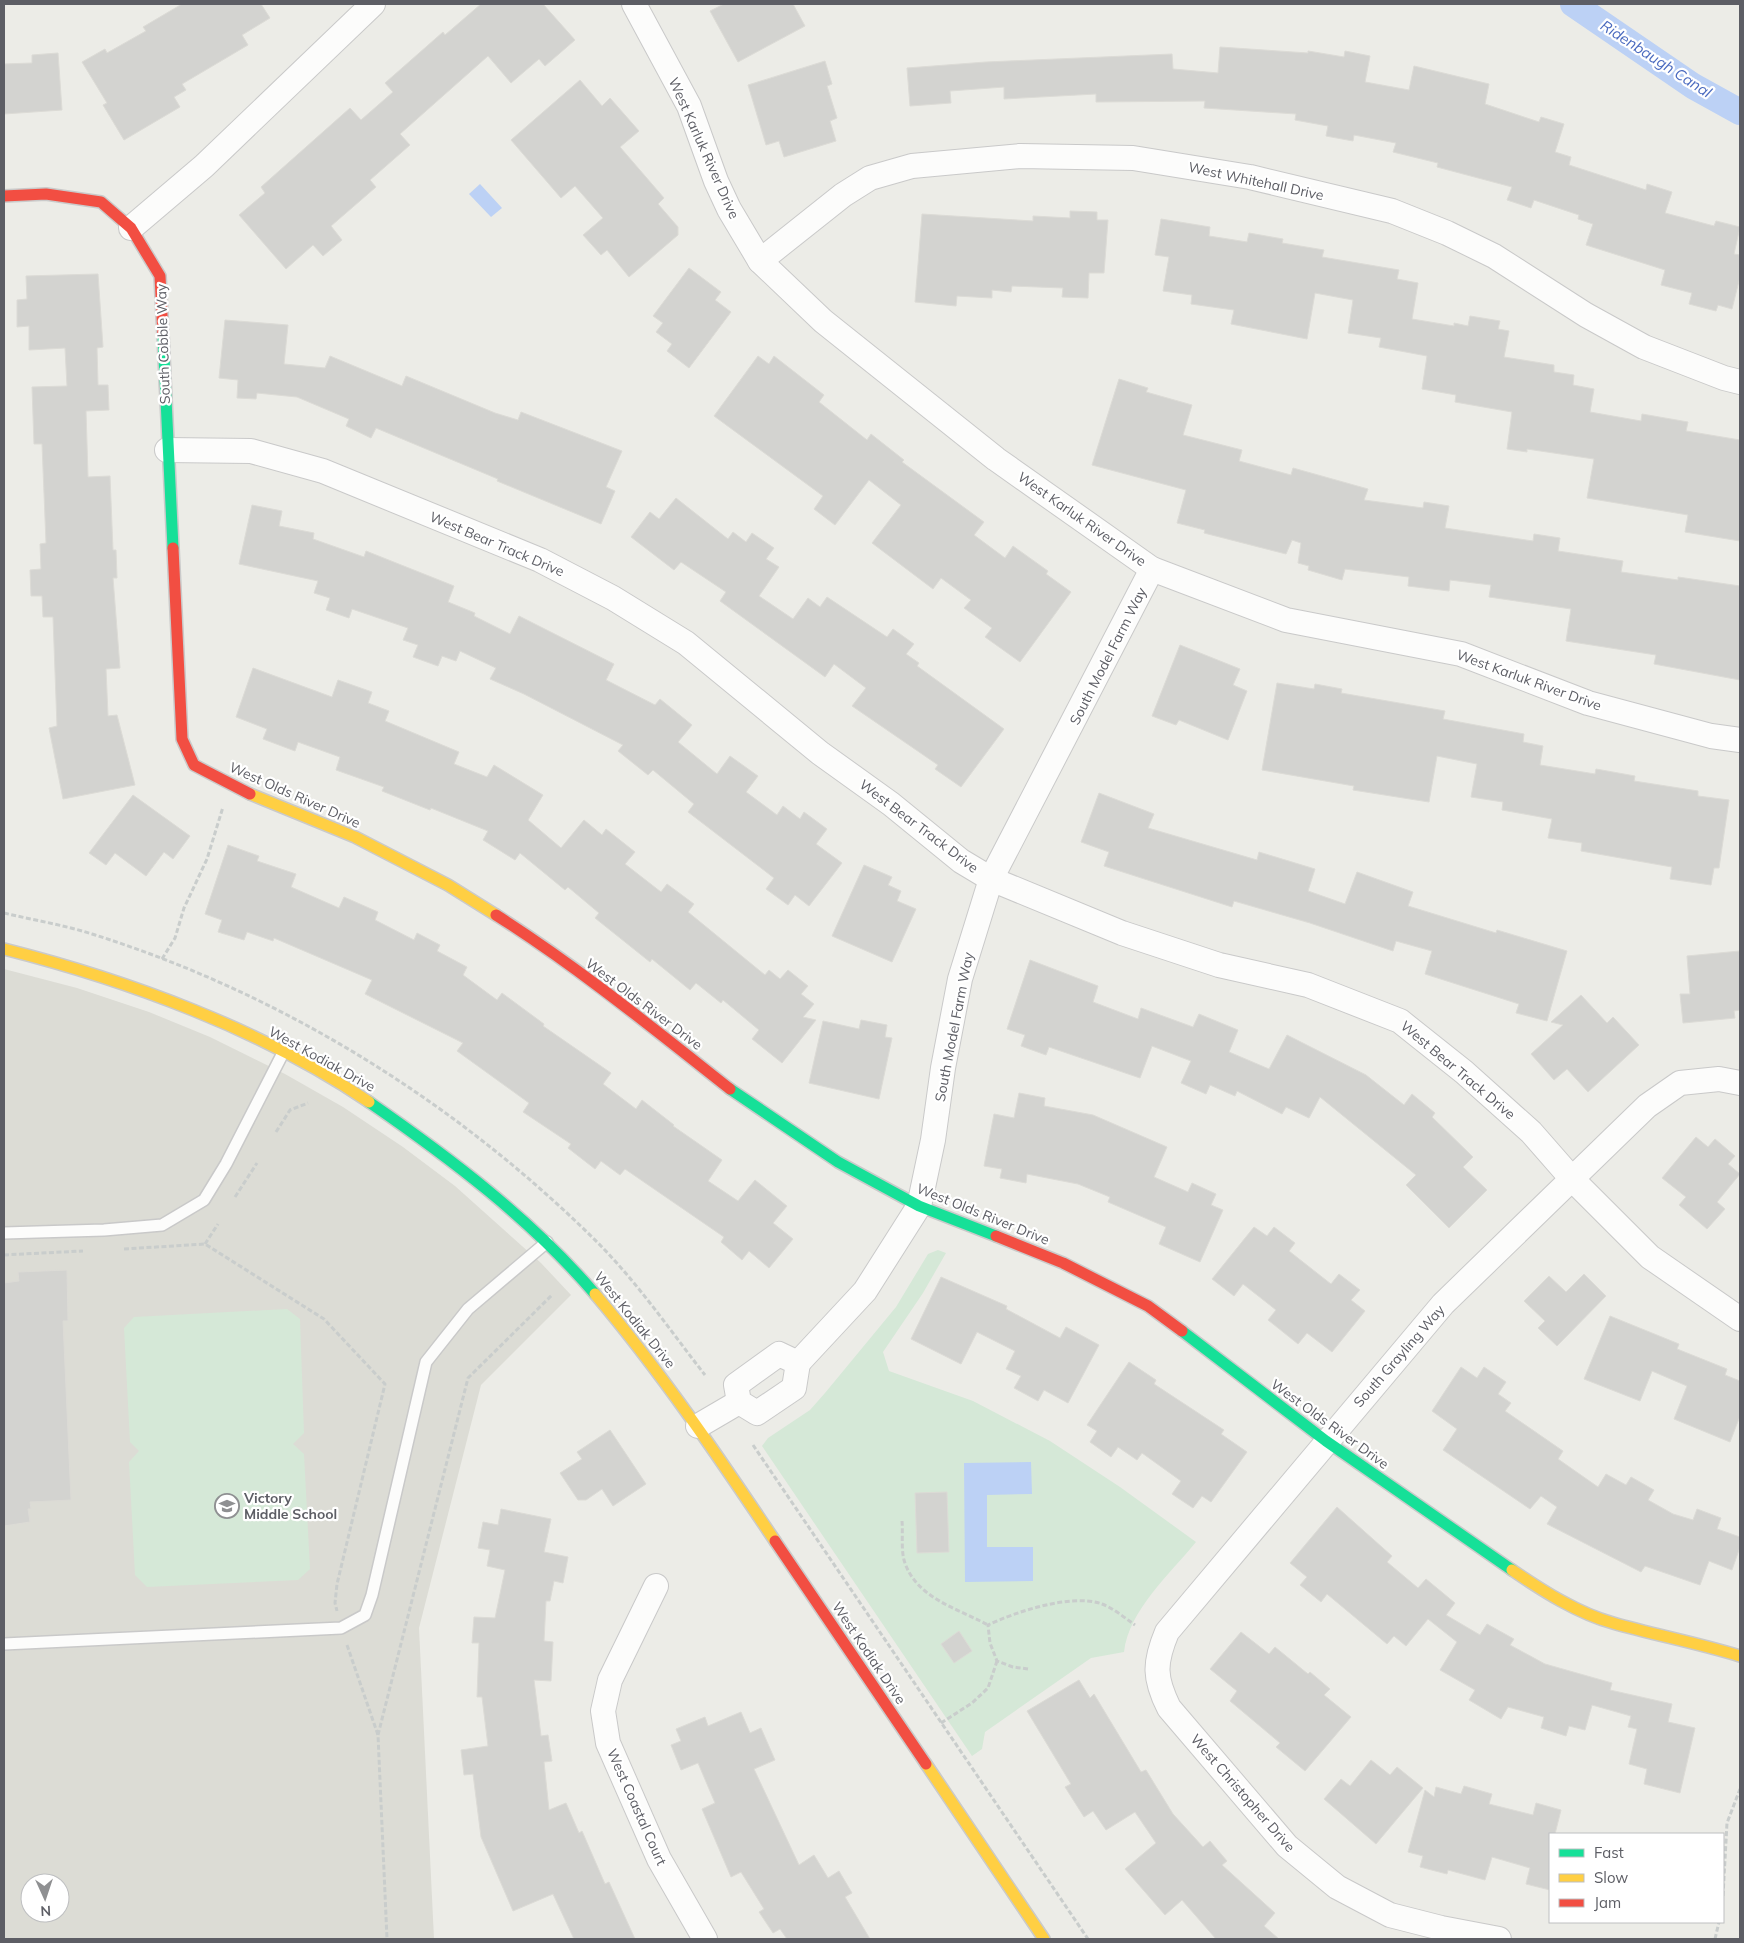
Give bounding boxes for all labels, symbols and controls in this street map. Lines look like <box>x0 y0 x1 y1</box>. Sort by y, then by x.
water label: Ridenbaugh Canal <box>1597 16 1716 102</box>
street label: West Karluk River Drive <box>665 74 743 222</box>
street label: West Whitehall Drive <box>1187 158 1325 204</box>
street label: South Cobble Way <box>152 283 174 405</box>
street label: West Karluk River Drive <box>1014 468 1150 570</box>
street label: West Bear Track Drive <box>427 507 567 581</box>
street label: South Model Farm Way <box>1065 584 1151 728</box>
street label: West Karluk River Drive <box>1454 645 1604 715</box>
street label: West Olds River Drive <box>227 758 363 832</box>
street label: West Bear Track Drive <box>856 775 982 877</box>
street label: South Model Farm Way <box>931 950 977 1103</box>
street label: West Olds River Drive <box>582 954 706 1054</box>
street label: West Bear Track Drive <box>1397 1017 1519 1123</box>
street label: West Kodiak Drive <box>265 1022 379 1096</box>
street label: West Olds River Drive <box>914 1179 1052 1249</box>
street label: West Kodiak Drive <box>590 1268 680 1372</box>
street label: South Grayling Way <box>1350 1301 1449 1411</box>
street label: West Olds River Drive <box>1267 1375 1393 1473</box>
place label: Victory Middle School <box>243 1489 337 1523</box>
school or university icon: Victory Middle School <box>214 1493 240 1519</box>
street label: West Kodiak Drive <box>828 1599 910 1707</box>
street label: West Christopher Drive <box>1187 1730 1299 1856</box>
street label: West Coastal Court <box>603 1746 671 1868</box>
legend <box>1549 1833 1724 1923</box>
text: Fast <box>1594 1843 1624 1862</box>
text: Slow <box>1594 1868 1628 1887</box>
north arrow <box>20 1873 70 1923</box>
text: Jam <box>1594 1893 1621 1912</box>
text: N <box>40 1902 51 1920</box>

